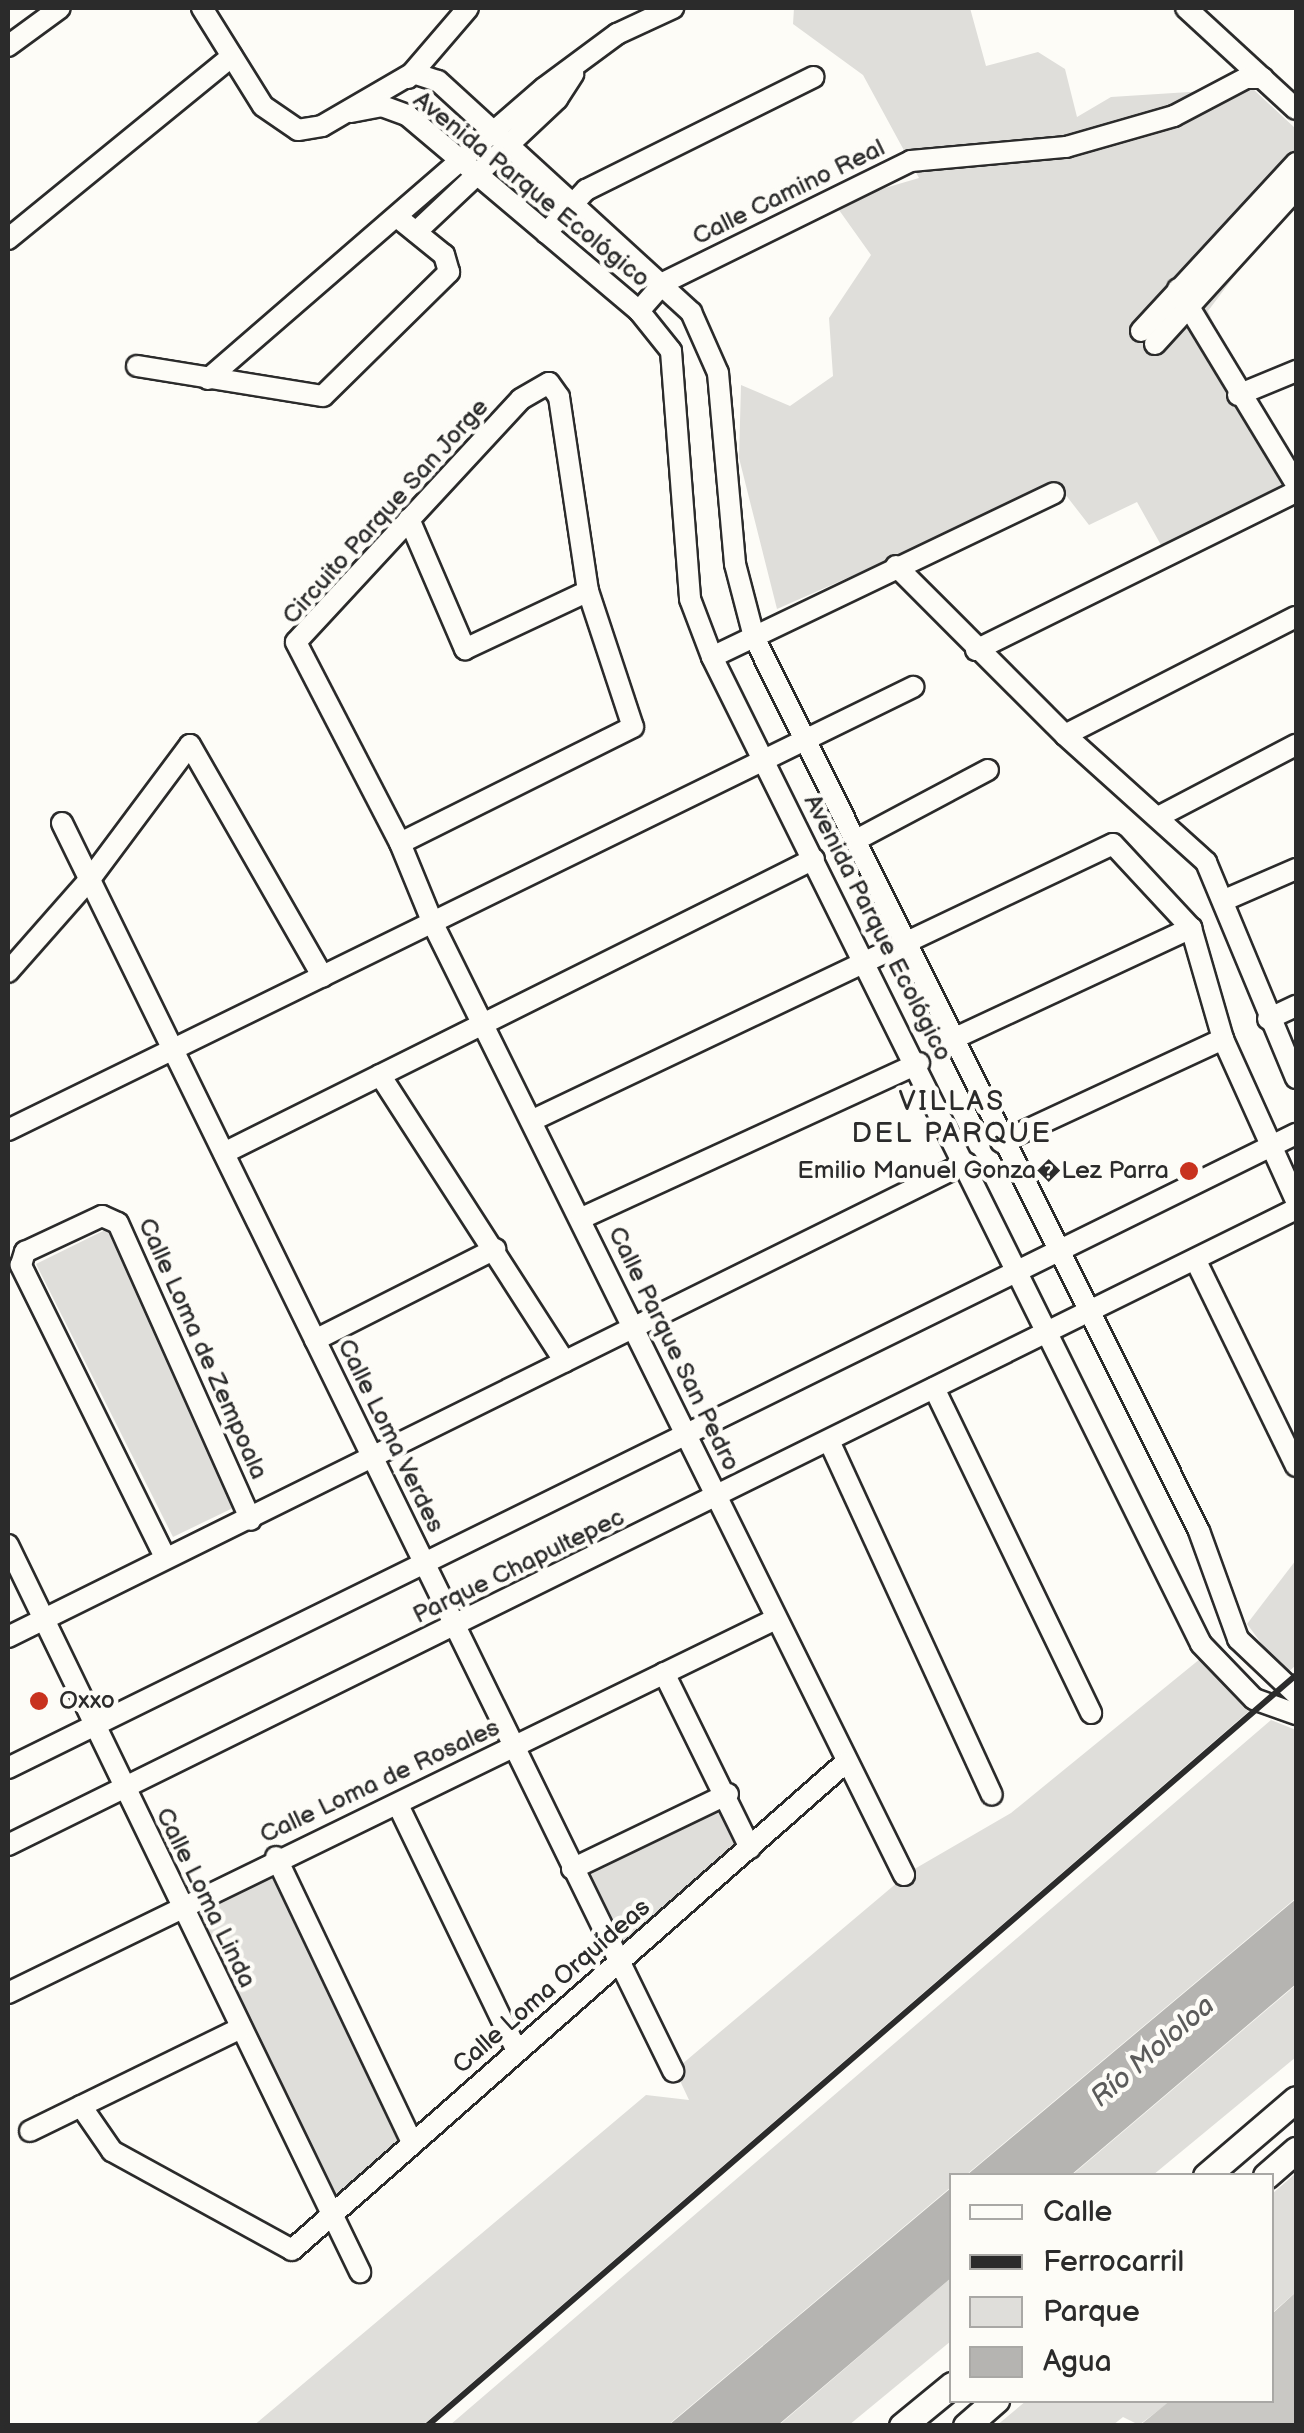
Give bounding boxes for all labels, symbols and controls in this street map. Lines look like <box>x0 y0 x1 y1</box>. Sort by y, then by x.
street label: Avenida Parque Ecológico <box>407 85 655 295</box>
street label: Calle Camino Real <box>688 133 890 253</box>
street label: Circuito Parque San Jorge <box>276 392 496 632</box>
street label: Avenida Parque Ecológico <box>797 790 957 1066</box>
district label: VILLAS DEL PARQUE <box>851 1085 1053 1151</box>
place label: Emilio Manuel Gonza�Lez Parra <box>797 1156 1169 1186</box>
marker: Emilio Manuel Gonza�Lez Parra <box>1178 1160 1200 1182</box>
street label: Calle Loma de Zempoala <box>131 1214 273 1484</box>
street label: Calle Parque San Pedro <box>601 1222 745 1476</box>
street label: Calle Loma Verdes <box>330 1334 450 1538</box>
street label: Parque Chapultepec <box>408 1503 630 1631</box>
place label: Oxxo <box>59 1686 115 1716</box>
marker: Oxxo <box>28 1690 50 1712</box>
street label: Calle Loma de Rosales <box>255 1713 505 1851</box>
street label: Calle Loma Linda <box>148 1803 262 1993</box>
street label: Calle Loma Orquídeas <box>447 1893 657 2081</box>
water label: Río Mololoa <box>1084 1989 1222 2115</box>
legend <box>949 2173 1274 2403</box>
text: Calle <box>1043 2194 1112 2230</box>
text: Ferrocarril <box>1043 2244 1184 2280</box>
text: Parque <box>1043 2294 1140 2330</box>
text: Agua <box>1043 2344 1112 2380</box>

